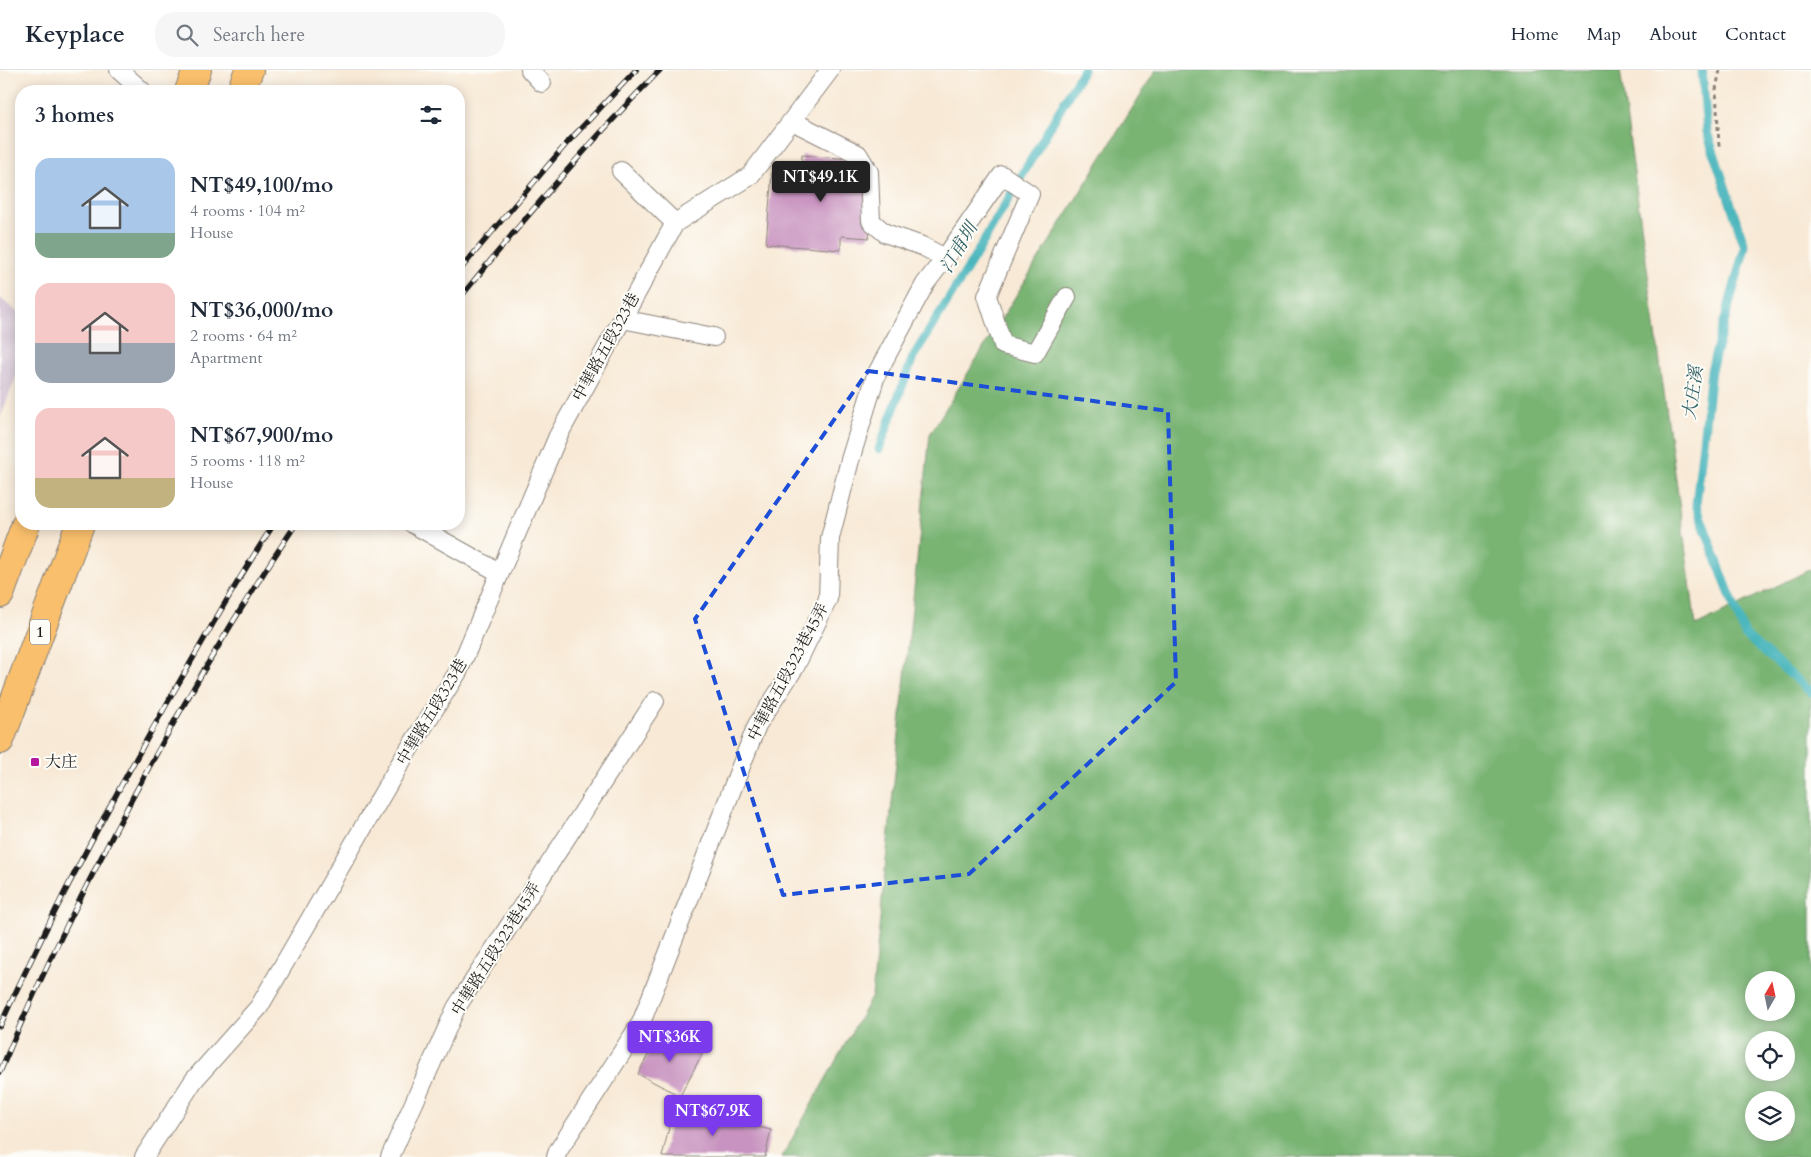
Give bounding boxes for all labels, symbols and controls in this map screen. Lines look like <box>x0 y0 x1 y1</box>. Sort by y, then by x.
search box <box>155 12 505 57</box>
text: Keyplace <box>25 18 125 51</box>
icon: search <box>173 21 201 49</box>
text: Search here <box>213 22 305 48</box>
text: Home <box>1511 22 1559 47</box>
text: Map <box>1587 22 1621 47</box>
text: About <box>1649 22 1697 47</box>
text: Contact <box>1725 22 1786 47</box>
text: 3 homes <box>35 101 114 130</box>
icon: filters <box>417 101 445 129</box>
pin: NT$49.1K <box>769 160 873 203</box>
text: NT$49.1K <box>783 166 859 188</box>
text: NT$49,100/mo <box>190 171 333 200</box>
icon: home <box>75 178 135 238</box>
text: 4 rooms · 104 m² <box>190 200 305 222</box>
water label: 汀甫圳 <box>934 216 985 278</box>
text: House <box>190 222 233 244</box>
street label: 中華路五段323巷 <box>567 289 645 405</box>
text: NT$36,000/mo <box>190 296 333 325</box>
icon: home <box>75 303 135 363</box>
text: 2 rooms · 64 m² <box>190 325 297 347</box>
text: Apartment <box>190 347 263 369</box>
water label: 大庄溪 <box>1677 363 1709 421</box>
text: NT$67,900/mo <box>190 421 333 450</box>
icon: home <box>75 428 135 488</box>
text: 5 rooms · 118 m² <box>190 450 305 472</box>
text: House <box>190 472 233 494</box>
street label: 中華路五段323巷45弄 <box>742 599 834 745</box>
road number: 1 <box>30 620 50 644</box>
street label: 中華路五段323巷 <box>392 655 472 769</box>
place label: 大庄 <box>45 751 77 773</box>
marker: 大庄 <box>29 756 41 768</box>
street label: 中華路五段323巷45弄 <box>446 878 546 1020</box>
north arrow <box>1745 971 1795 1021</box>
map controls <box>1745 971 1795 1141</box>
pin: NT$36K <box>629 1020 711 1063</box>
text: NT$36K <box>638 1026 702 1048</box>
button: locate <box>1745 1031 1795 1081</box>
button: layers <box>1745 1091 1795 1141</box>
pin: NT$67.9K <box>661 1094 765 1137</box>
text: NT$67.9K <box>675 1100 751 1122</box>

